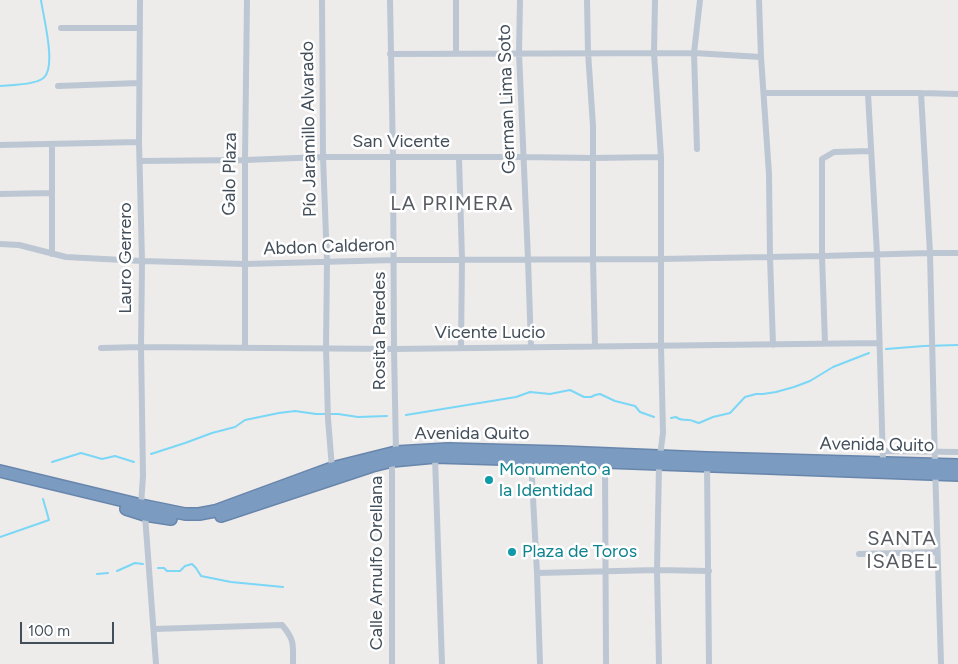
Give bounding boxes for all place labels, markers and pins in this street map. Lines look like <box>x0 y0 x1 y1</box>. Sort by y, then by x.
place label: Monumento a la Identidad <box>499 459 611 502</box>
marker: Monumento a la Identidad <box>483 474 495 486</box>
place label: Plaza de Toros <box>522 541 637 563</box>
marker: Plaza de Toros <box>506 546 518 558</box>

